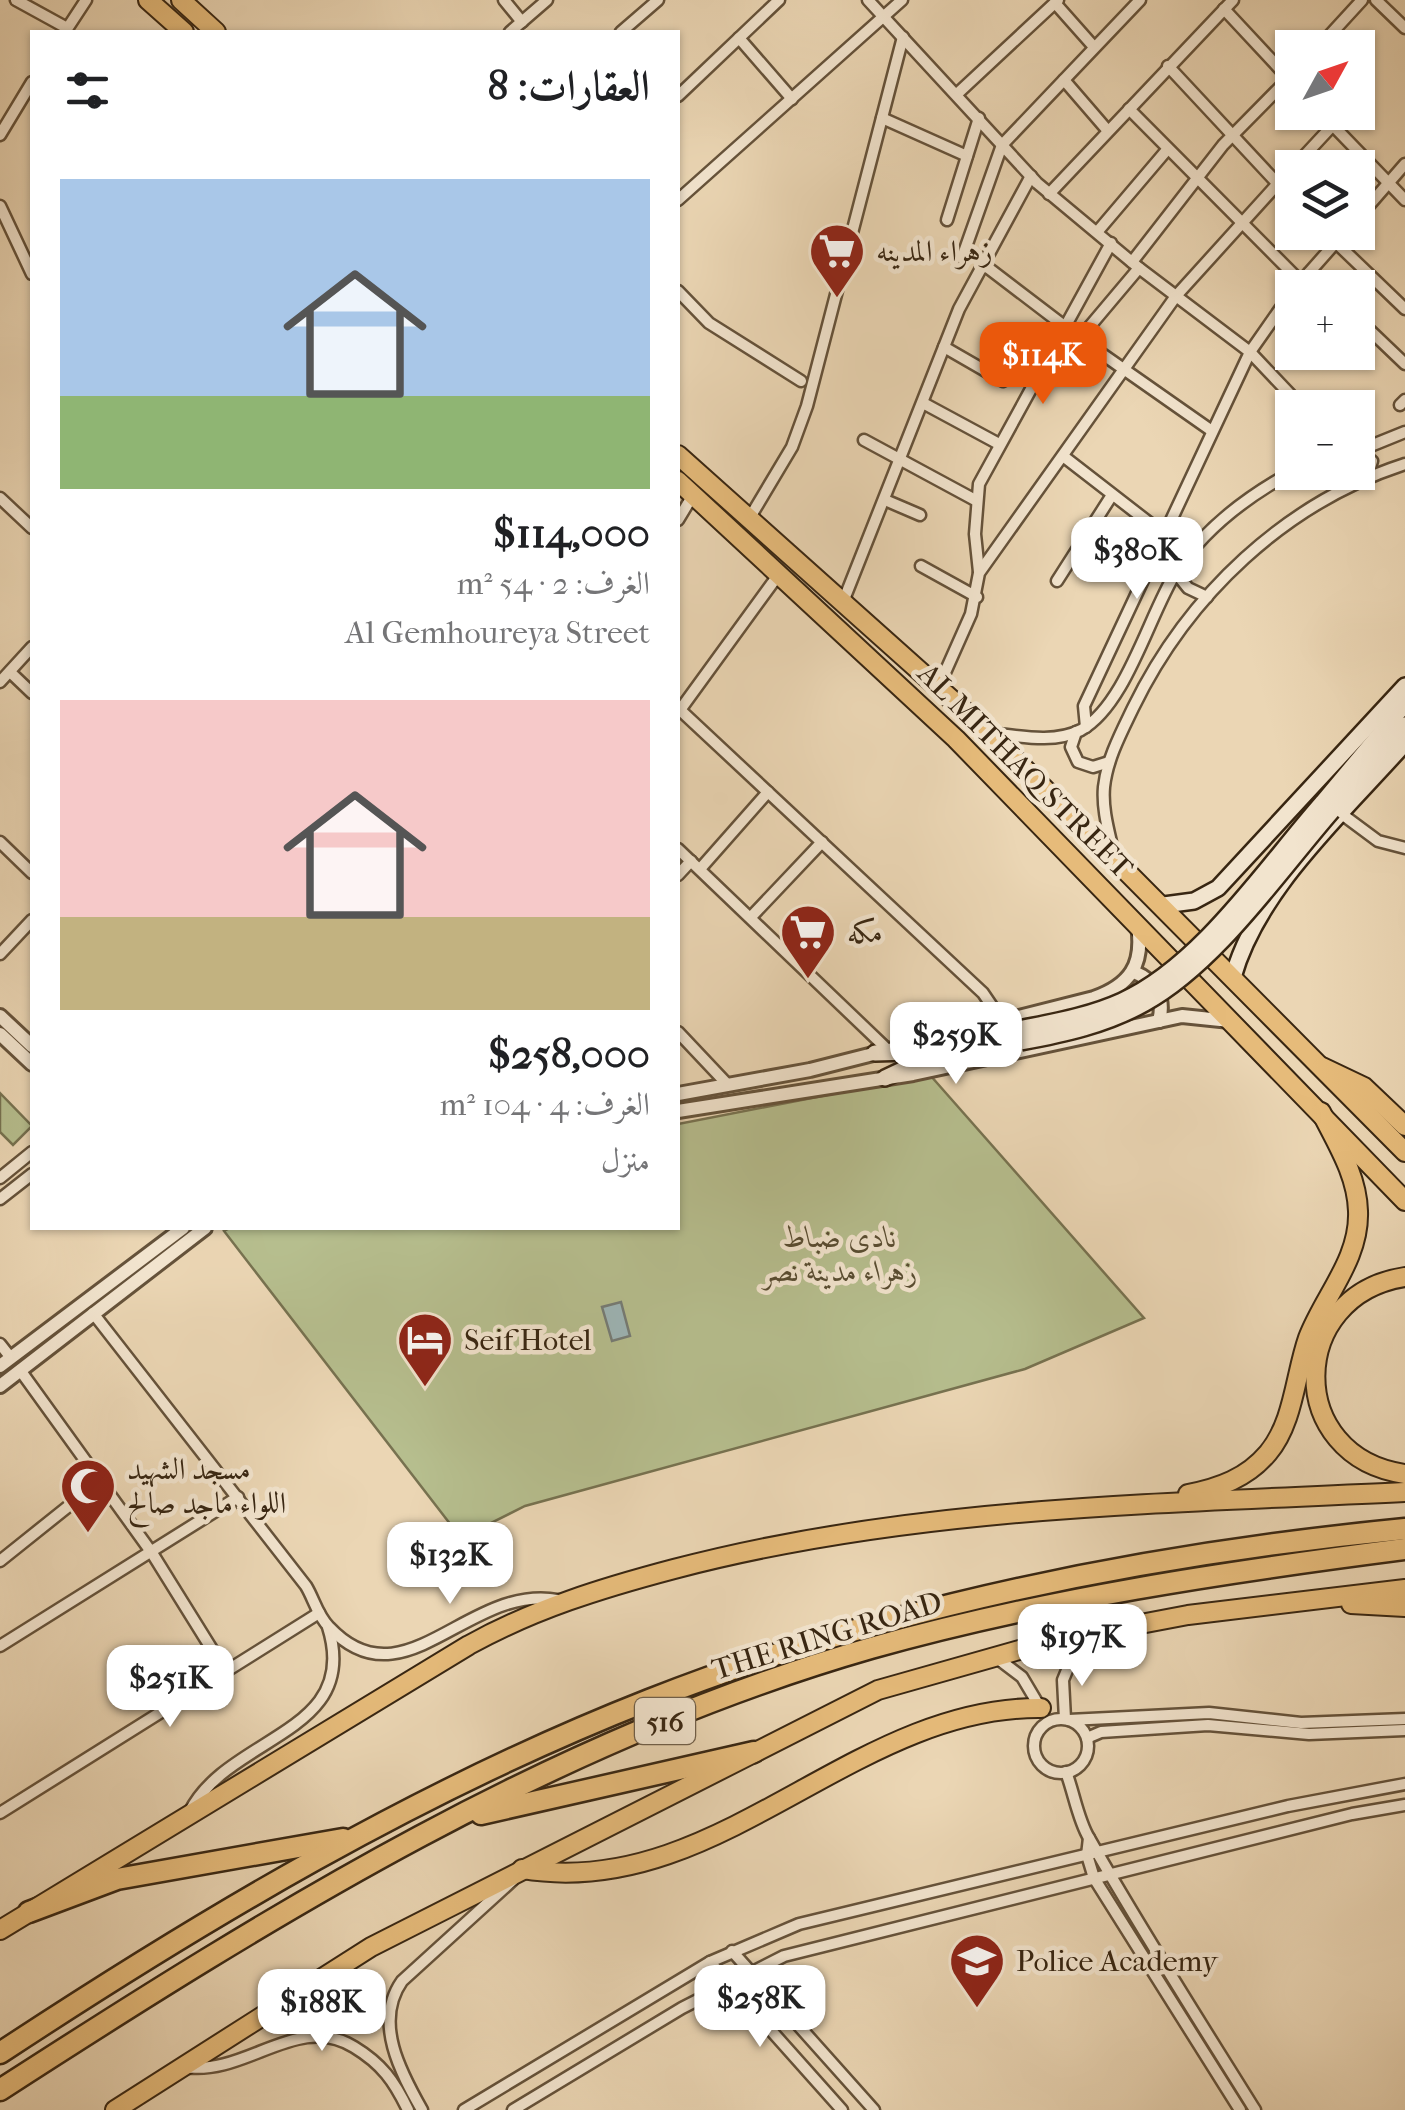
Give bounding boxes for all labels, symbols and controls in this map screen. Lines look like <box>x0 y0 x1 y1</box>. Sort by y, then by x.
north arrow <box>1275 30 1375 130</box>
map controls <box>1275 30 1375 490</box>
text: العقارات: 8 <box>488 62 650 111</box>
icon: filters <box>60 63 115 118</box>
button: layers <box>1275 150 1375 250</box>
supermarket icon: زهراء المدينه <box>807 221 867 300</box>
place label: زهراء المدينه <box>876 234 993 270</box>
icon: home <box>265 244 445 424</box>
button: + <box>1275 270 1375 370</box>
pin: $114K <box>973 322 1113 407</box>
text: $114K <box>1002 336 1084 373</box>
button: − <box>1275 390 1375 490</box>
text: $114,000 <box>493 509 650 558</box>
pin: $380K <box>1067 517 1207 602</box>
text: $380K <box>1093 531 1181 568</box>
text: الغرف: 2 · 54 m² <box>457 565 650 602</box>
text: Al Gemhoureya Street <box>345 614 650 651</box>
street label: AL MITHAQ STREET <box>910 656 1140 886</box>
icon: home <box>265 765 445 945</box>
supermarket icon: مكه <box>778 902 838 981</box>
place label: مكه <box>847 915 883 950</box>
pin: $259K <box>886 1002 1026 1087</box>
text: $259K <box>912 1016 1000 1053</box>
text: $258,000 <box>488 1030 650 1079</box>
text: الغرف: 4 · 104 m² <box>440 1086 650 1123</box>
text: منزل <box>601 1142 650 1179</box>
park label: نادى ضباط زهراء مدينة نصر <box>760 1220 918 1291</box>
hotel icon: Seif Hotel <box>395 1310 455 1389</box>
place label: Seif Hotel <box>464 1323 592 1358</box>
place label: مسجد الشهيد اللواء ماجد صالح <box>127 1452 286 1528</box>
mosque icon: مسجد الشهيد اللواء ماجد صالح <box>58 1456 118 1535</box>
pin: $132K <box>380 1522 520 1607</box>
text: $132K <box>409 1536 491 1573</box>
street label: THE RING ROAD <box>708 1584 946 1688</box>
pin: $197K <box>1012 1604 1152 1689</box>
text: $197K <box>1040 1618 1124 1655</box>
pin: $251K <box>100 1645 240 1730</box>
text: $251K <box>129 1659 211 1696</box>
road number: 516 <box>635 1698 695 1744</box>
school or university icon: Police Academy <box>947 1931 1007 2010</box>
place label: Police Academy <box>1016 1944 1219 1979</box>
pin: $258K <box>690 1965 830 2050</box>
pin: $188K <box>252 1969 392 2054</box>
text: $258K <box>716 1979 804 2016</box>
text: $188K <box>280 1983 364 2020</box>

